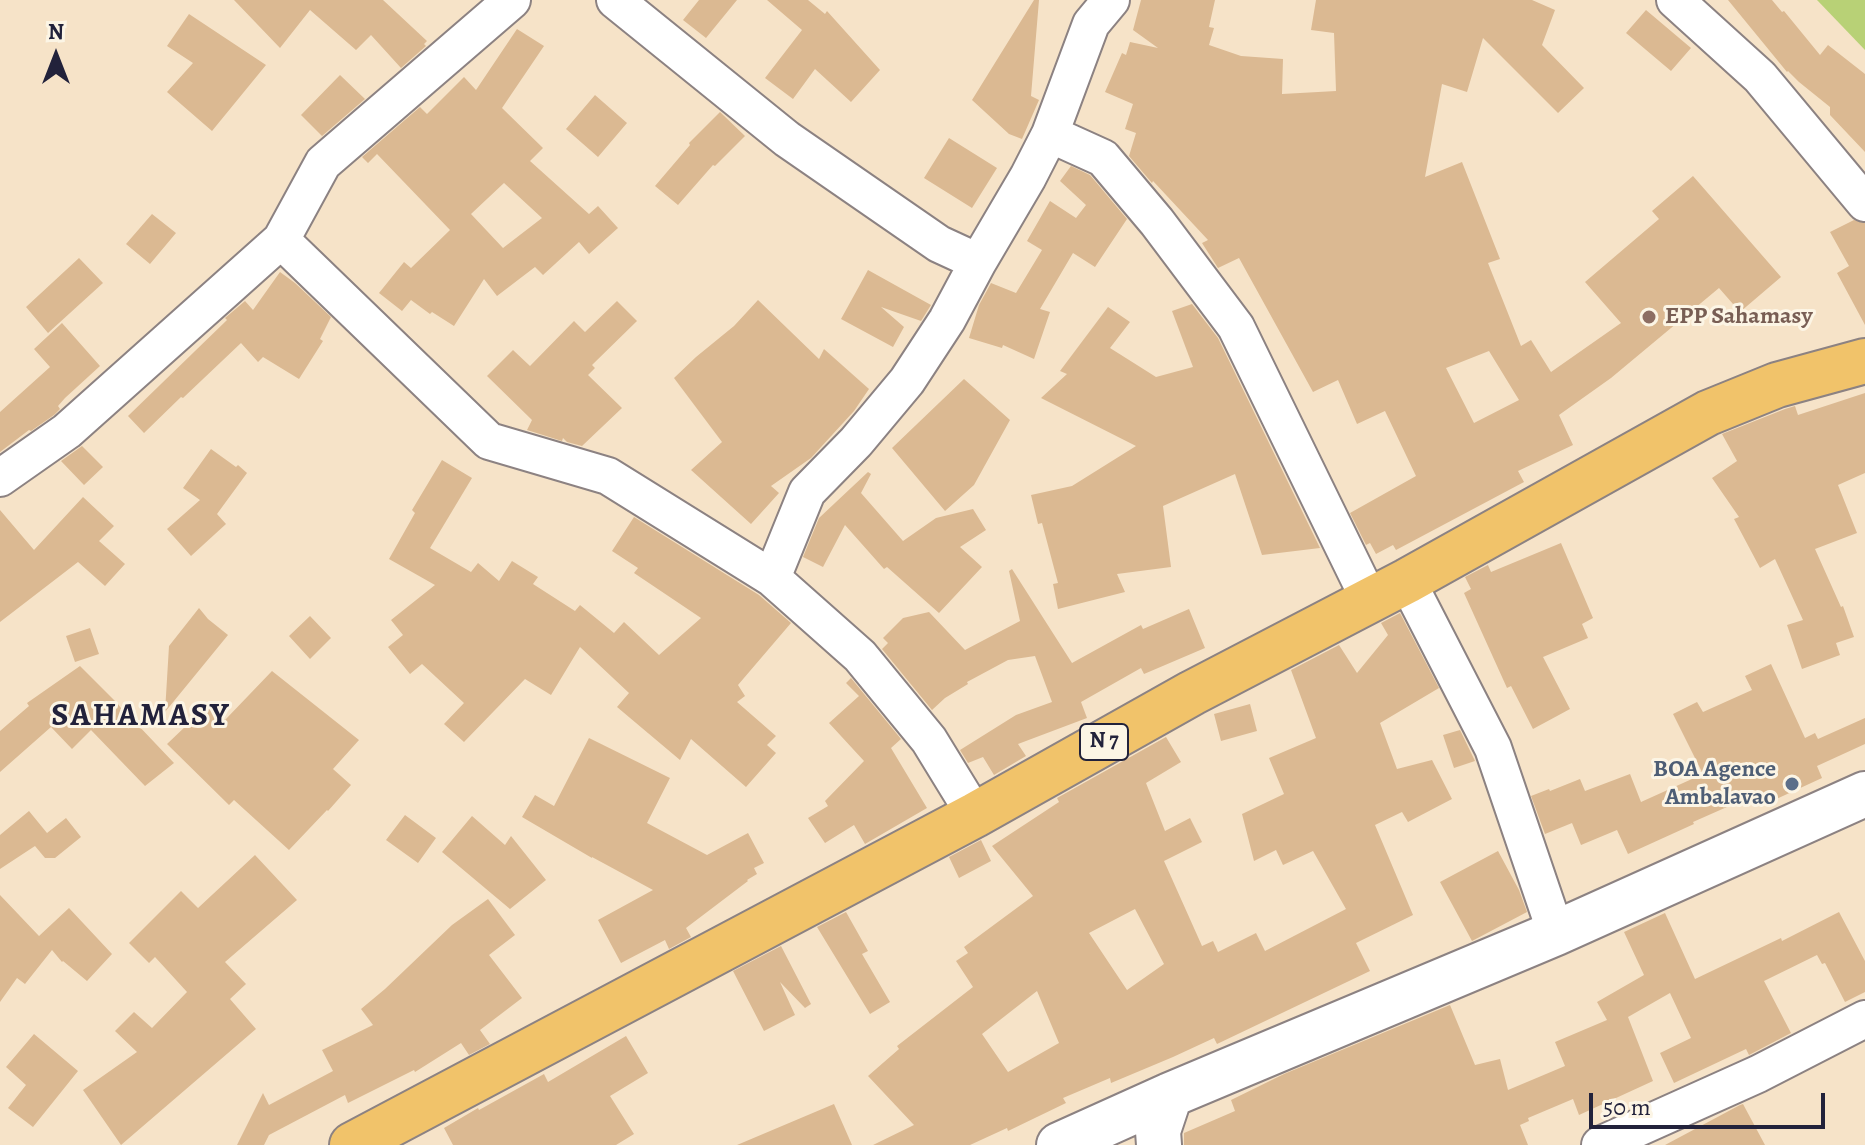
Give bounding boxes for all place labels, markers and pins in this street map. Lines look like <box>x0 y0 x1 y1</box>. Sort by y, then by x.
place label: EPP Sahamasy <box>1665 303 1813 331</box>
marker: EPP Sahamasy <box>1640 308 1658 326</box>
place label: BOA Agence Ambalavao <box>1653 756 1776 812</box>
marker: BOA Agence Ambalavao <box>1783 775 1801 793</box>

